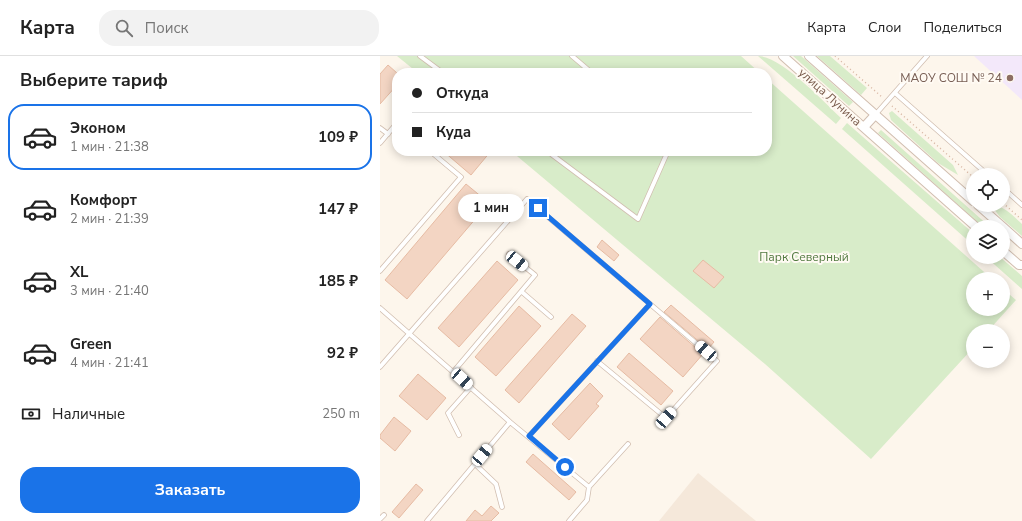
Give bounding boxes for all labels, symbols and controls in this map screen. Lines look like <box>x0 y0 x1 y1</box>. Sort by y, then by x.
search box <box>99 10 379 46</box>
text: Карта <box>20 15 75 41</box>
icon: search <box>113 17 135 39</box>
text: Поиск <box>145 18 188 38</box>
text: Карта <box>807 18 846 37</box>
text: Слои <box>868 18 902 37</box>
text: Поделиться <box>924 18 1002 37</box>
street label: улица Лунина <box>795 65 865 129</box>
text: Выберите тариф <box>20 68 168 92</box>
place label: МАОУ СОШ № 24 <box>900 70 1002 86</box>
marker: МАОУ СОШ № 24 <box>1005 73 1015 83</box>
text: Откуда <box>436 83 489 103</box>
text: Эконом <box>70 118 126 138</box>
icon: car <box>22 119 58 155</box>
text: Куда <box>436 122 471 142</box>
text: 109 ₽ <box>318 127 358 147</box>
text: 1 мин · 21:38 <box>70 138 149 156</box>
map controls <box>966 168 1010 368</box>
button: locate <box>966 168 1010 212</box>
text: Комфорт <box>70 190 137 210</box>
icon: car <box>22 191 58 227</box>
callout: 1 мин <box>458 194 524 222</box>
text: 147 ₽ <box>318 199 358 219</box>
text: 1 мин <box>473 199 509 217</box>
route end <box>529 199 547 217</box>
text: 2 мин · 21:39 <box>70 210 149 228</box>
button: layers <box>966 220 1010 264</box>
car <box>504 249 530 273</box>
park label: Парк Северный <box>759 249 849 265</box>
text: XL <box>70 262 89 282</box>
icon: car <box>22 263 58 299</box>
text: 185 ₽ <box>318 271 358 291</box>
button: + <box>966 272 1010 316</box>
text: 3 мин · 21:40 <box>70 282 149 300</box>
button: − <box>966 324 1010 368</box>
text: Green <box>70 334 112 354</box>
icon: car <box>22 335 58 371</box>
car <box>693 339 719 363</box>
text: 92 ₽ <box>327 343 358 363</box>
text: 4 мин · 21:41 <box>70 354 149 372</box>
car <box>449 367 475 391</box>
icon: cash <box>20 403 42 425</box>
text: Наличные <box>52 404 125 424</box>
text: 250 m <box>322 405 360 423</box>
car <box>654 405 678 431</box>
car <box>470 442 494 468</box>
route start <box>556 458 574 476</box>
button: Заказать <box>20 467 360 513</box>

